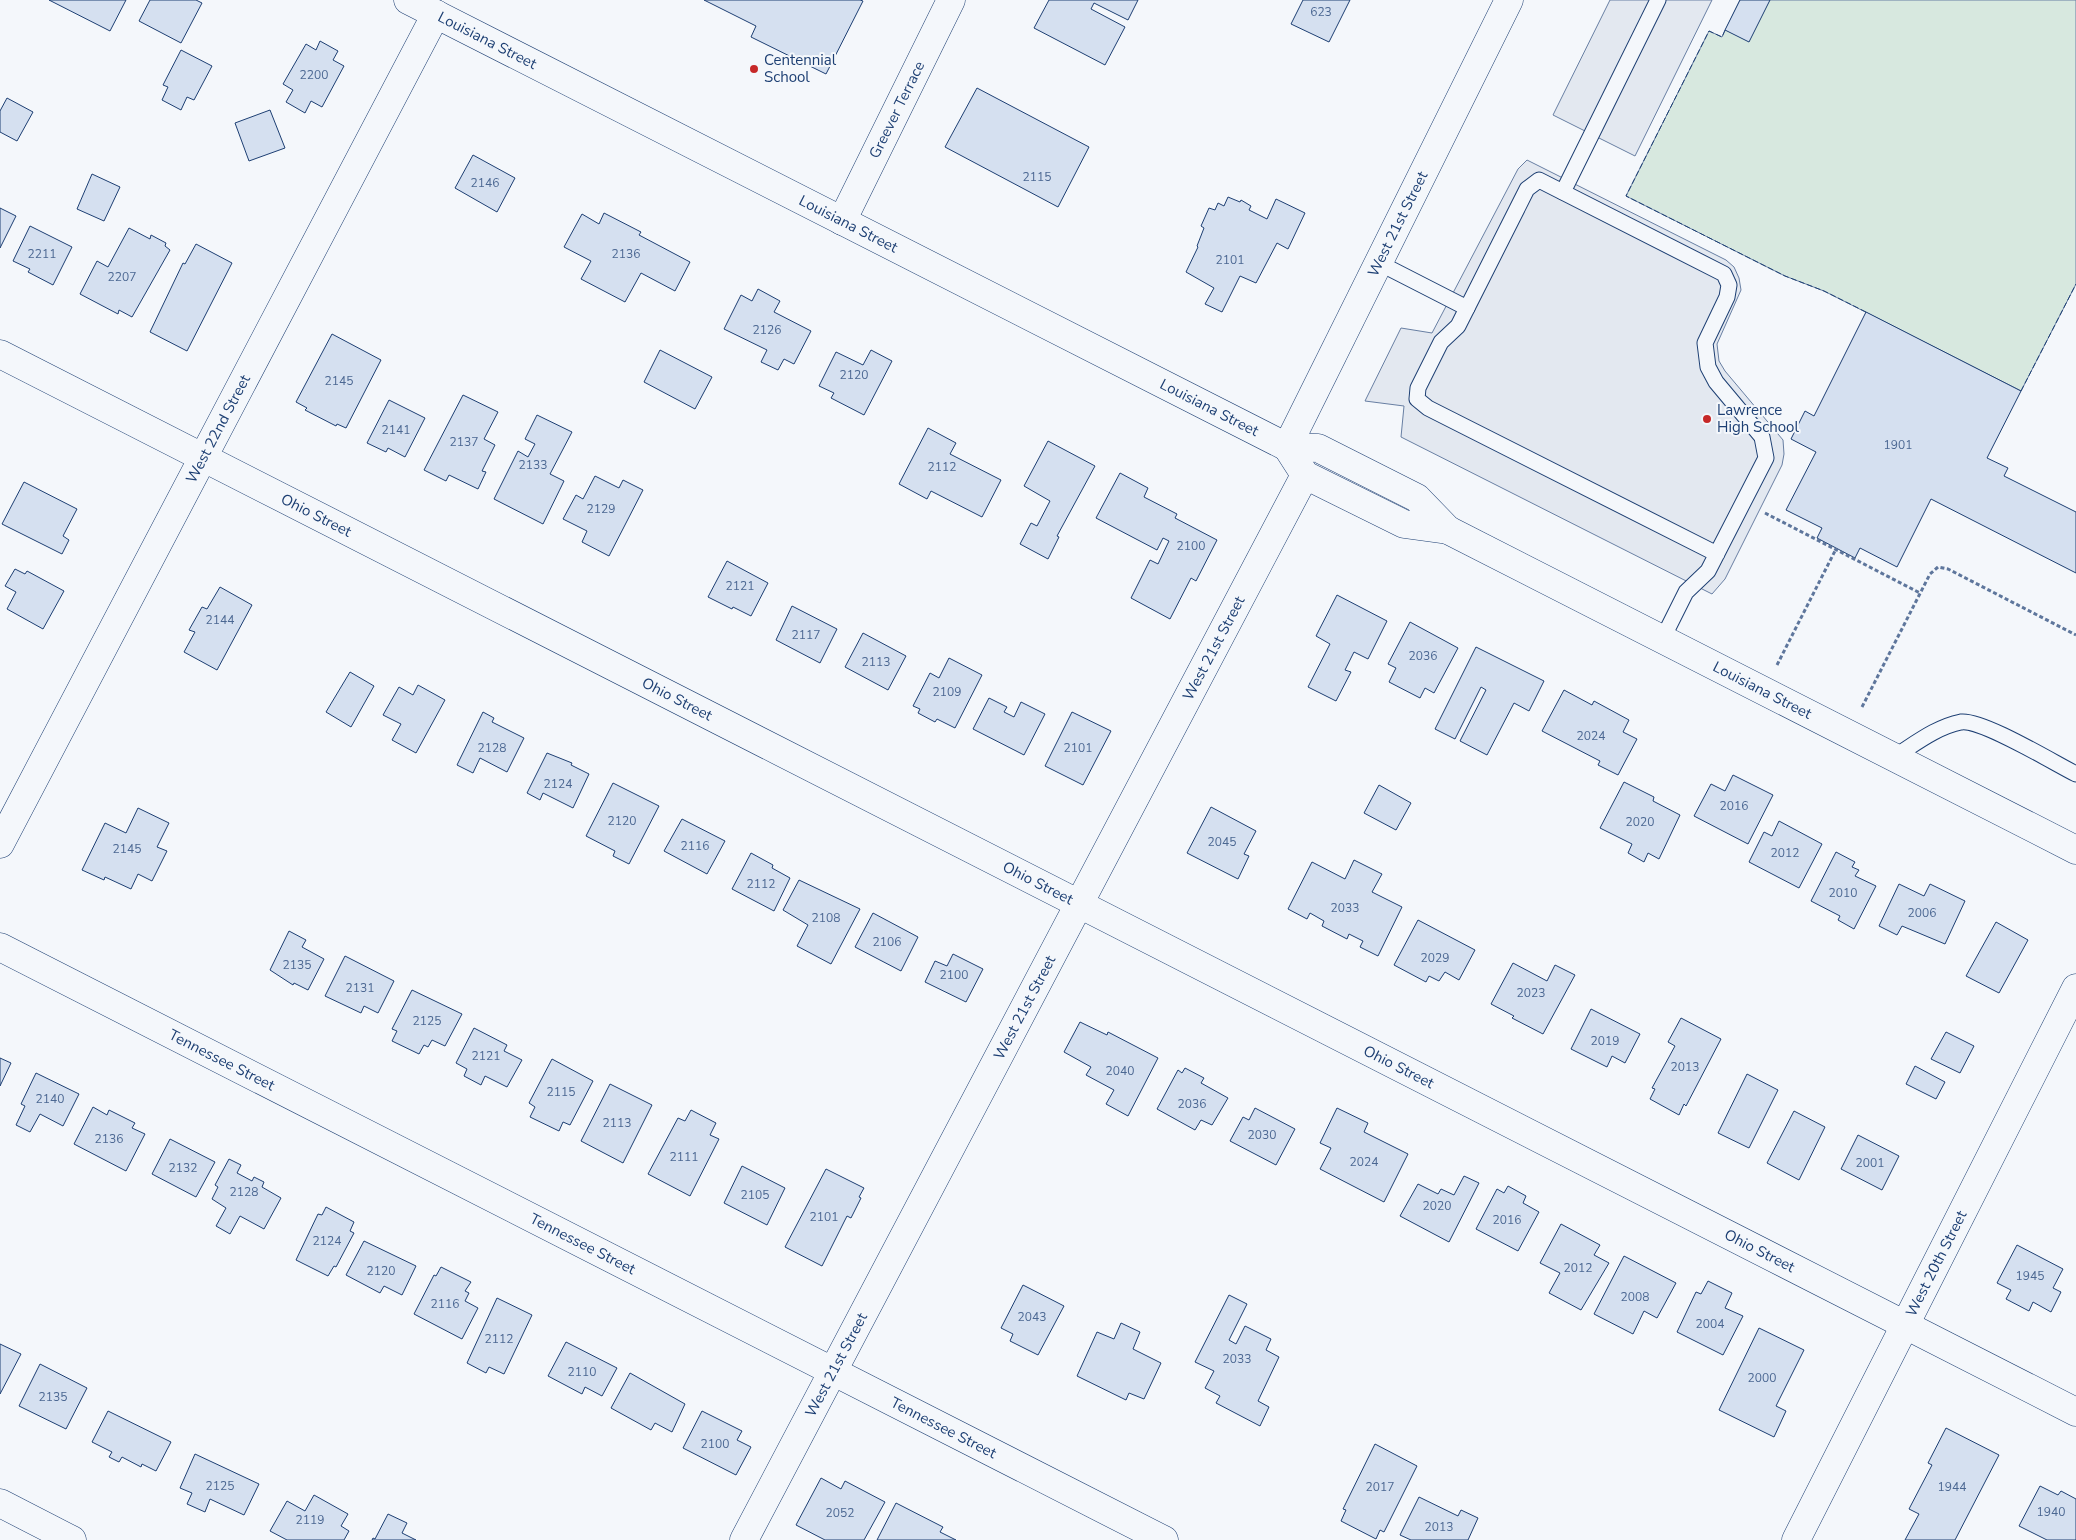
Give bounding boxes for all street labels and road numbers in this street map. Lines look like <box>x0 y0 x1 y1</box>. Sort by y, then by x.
street label: Louisiana Street <box>435 7 541 74</box>
street label: Greever Terrace <box>864 58 929 162</box>
street label: West 21st Street <box>1363 167 1433 280</box>
street label: Louisiana Street <box>796 190 902 258</box>
street label: West 22nd Street <box>181 370 255 487</box>
street label: Louisiana Street <box>1157 374 1263 441</box>
street label: Ohio Street <box>278 489 356 542</box>
street label: West 21st Street <box>1178 592 1250 704</box>
street label: Louisiana Street <box>1710 657 1816 724</box>
street label: Ohio Street <box>638 673 717 726</box>
street label: Ohio Street <box>999 857 1077 910</box>
street label: West 21st Street <box>989 951 1061 1063</box>
street label: Tennessee Street <box>166 1025 279 1096</box>
street label: Ohio Street <box>1360 1041 1438 1094</box>
street label: West 20th Street <box>1901 1206 1972 1320</box>
street label: Tennessee Street <box>526 1209 640 1279</box>
street label: Ohio Street <box>1721 1224 1799 1277</box>
street label: West 21st Street <box>801 1309 872 1420</box>
street label: Tennessee Street <box>887 1392 1001 1463</box>

